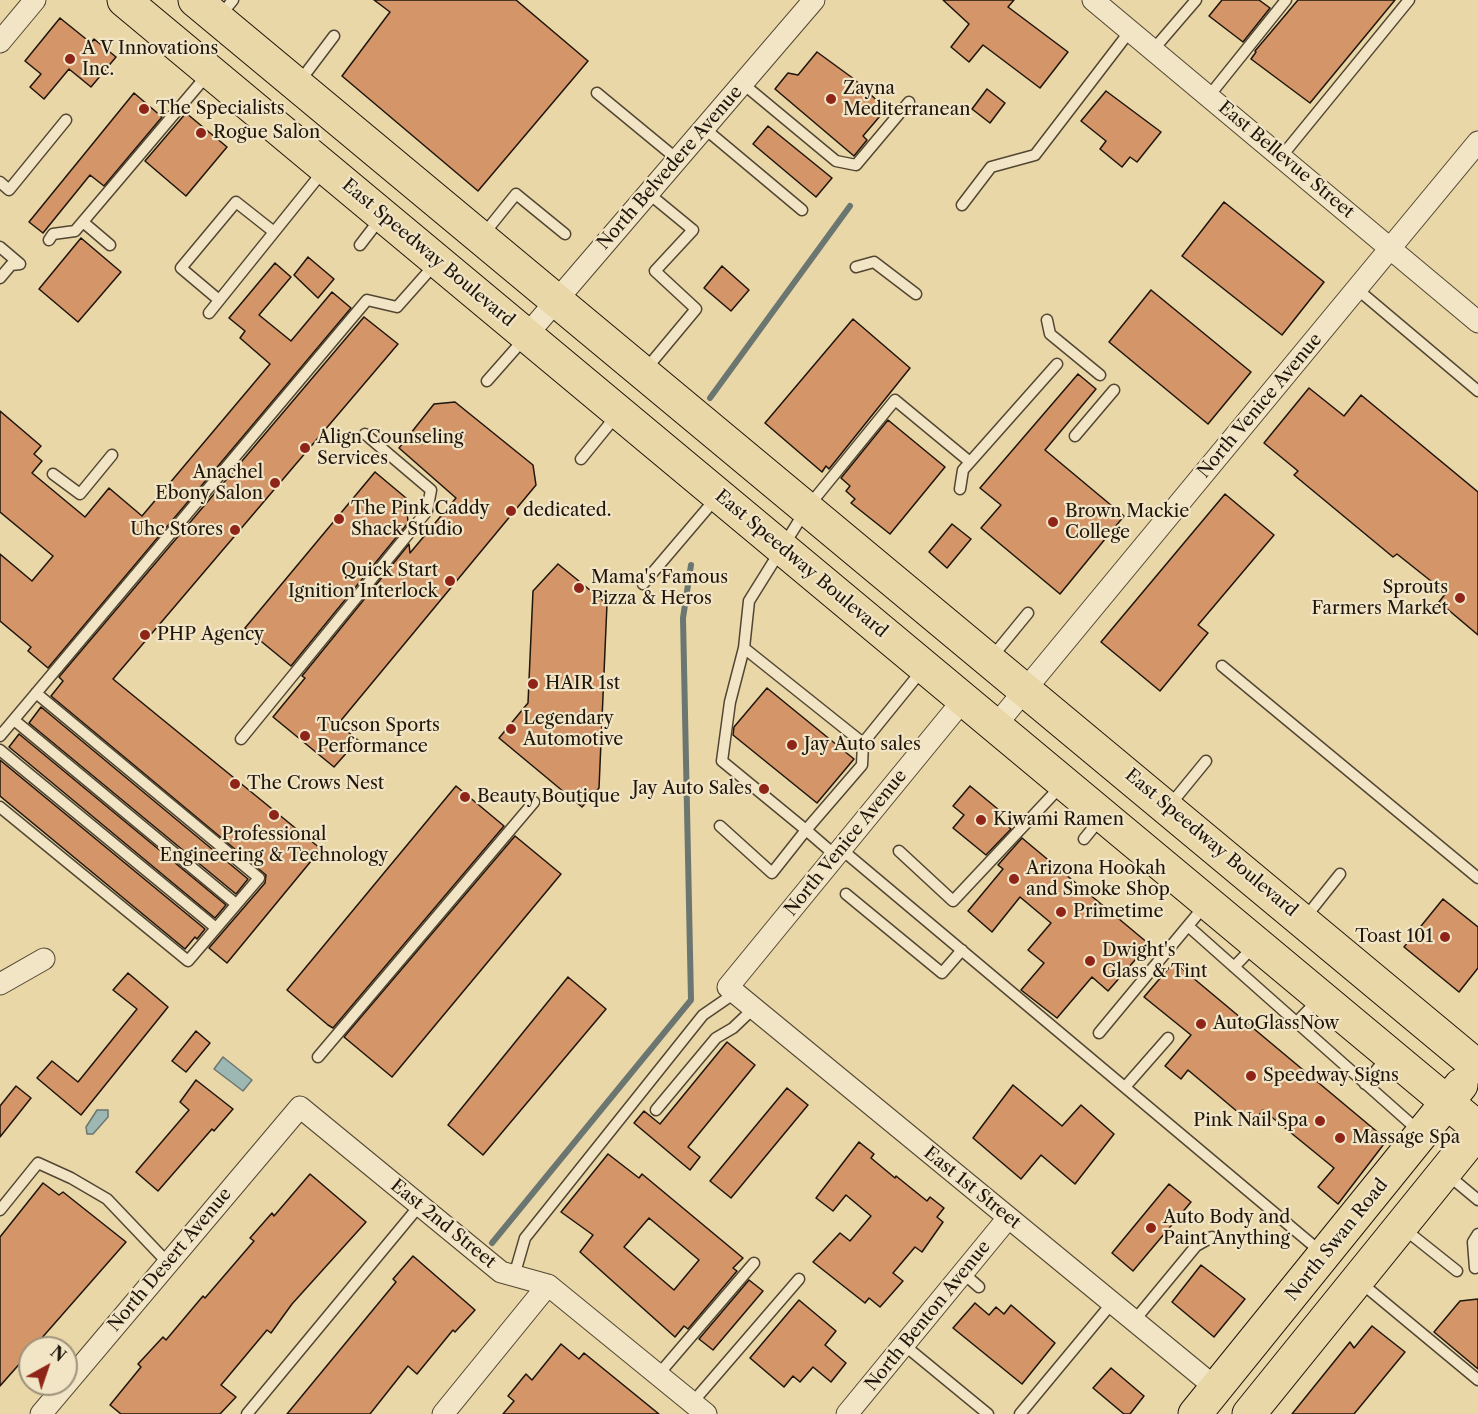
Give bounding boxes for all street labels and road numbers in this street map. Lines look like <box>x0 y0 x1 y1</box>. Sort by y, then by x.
street label: North Belvedere Avenue <box>593 82 747 254</box>
street label: East Bellevue Street <box>1214 97 1358 223</box>
street label: East Speedway Boulevard <box>337 174 519 332</box>
street label: North Venice Avenue <box>1193 329 1327 483</box>
street label: East Speedway Boulevard <box>710 485 892 643</box>
street label: East Speedway Boulevard <box>1120 764 1302 922</box>
street label: North Venice Avenue <box>780 765 912 921</box>
street label: East 1st Street <box>919 1142 1025 1234</box>
street label: East 2nd Street <box>386 1175 500 1273</box>
street label: North Swan Road <box>1281 1175 1393 1305</box>
street label: North Desert Avenue <box>104 1184 236 1336</box>
street label: North Benton Avenue <box>861 1237 995 1395</box>

